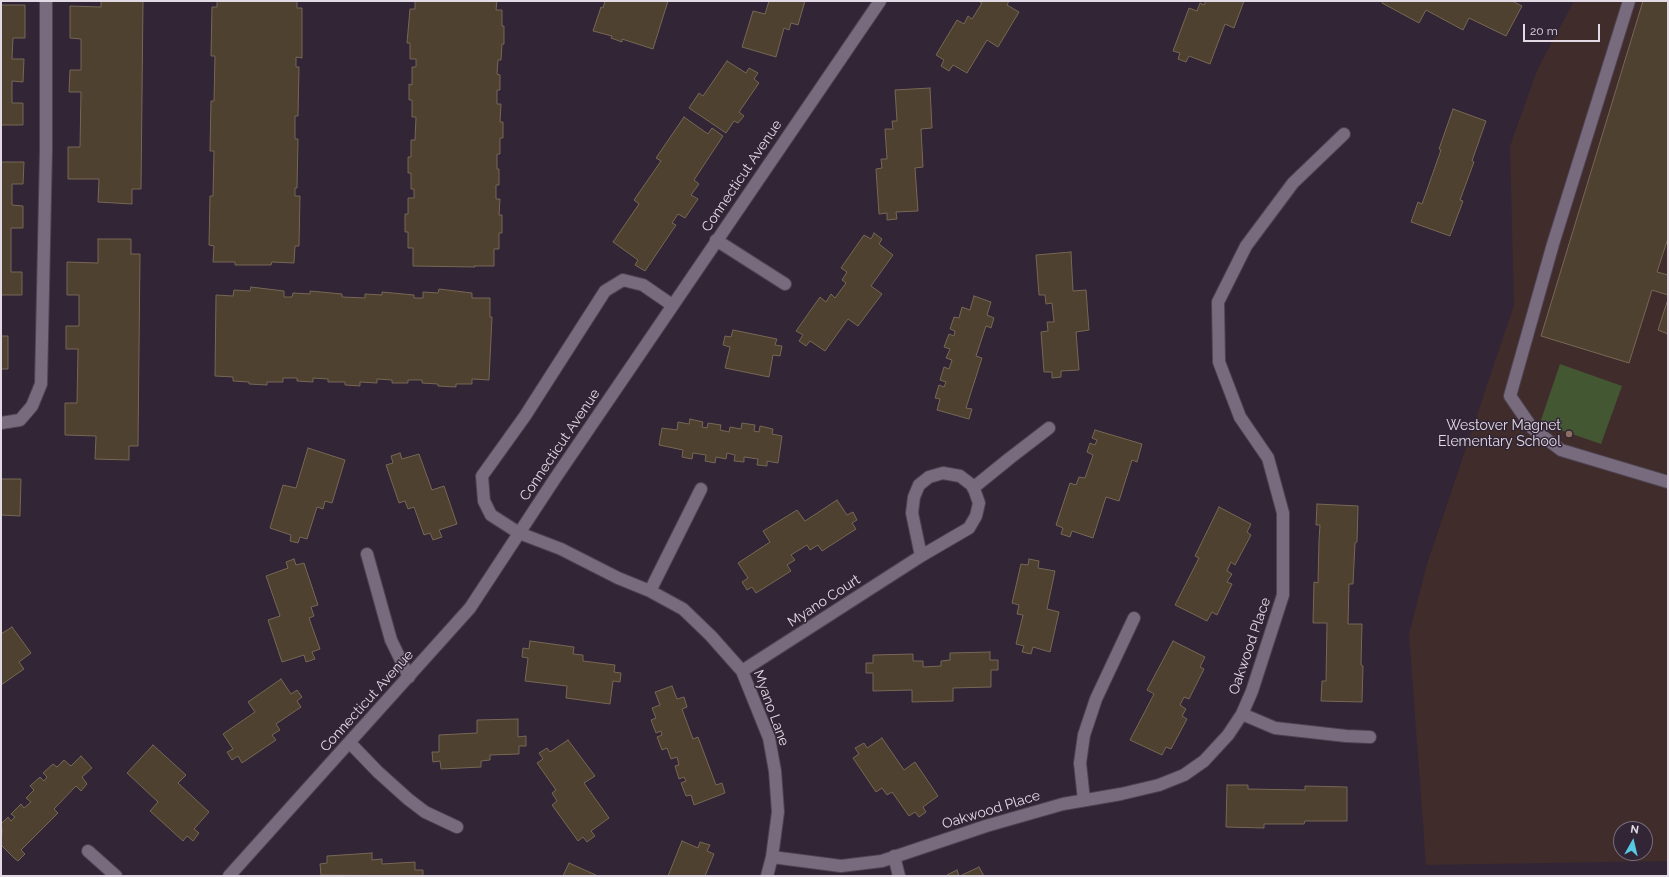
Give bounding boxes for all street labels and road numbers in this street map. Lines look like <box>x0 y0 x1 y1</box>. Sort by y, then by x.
street label: Connecticut Avenue <box>698 117 786 235</box>
street label: Connecticut Avenue <box>516 386 604 504</box>
street label: Myano Court <box>785 571 863 631</box>
street label: Oakwood Place <box>1226 595 1274 697</box>
street label: Connecticut Avenue <box>317 647 417 755</box>
street label: Myano Lane <box>750 668 792 748</box>
street label: Oakwood Place <box>940 787 1042 833</box>

